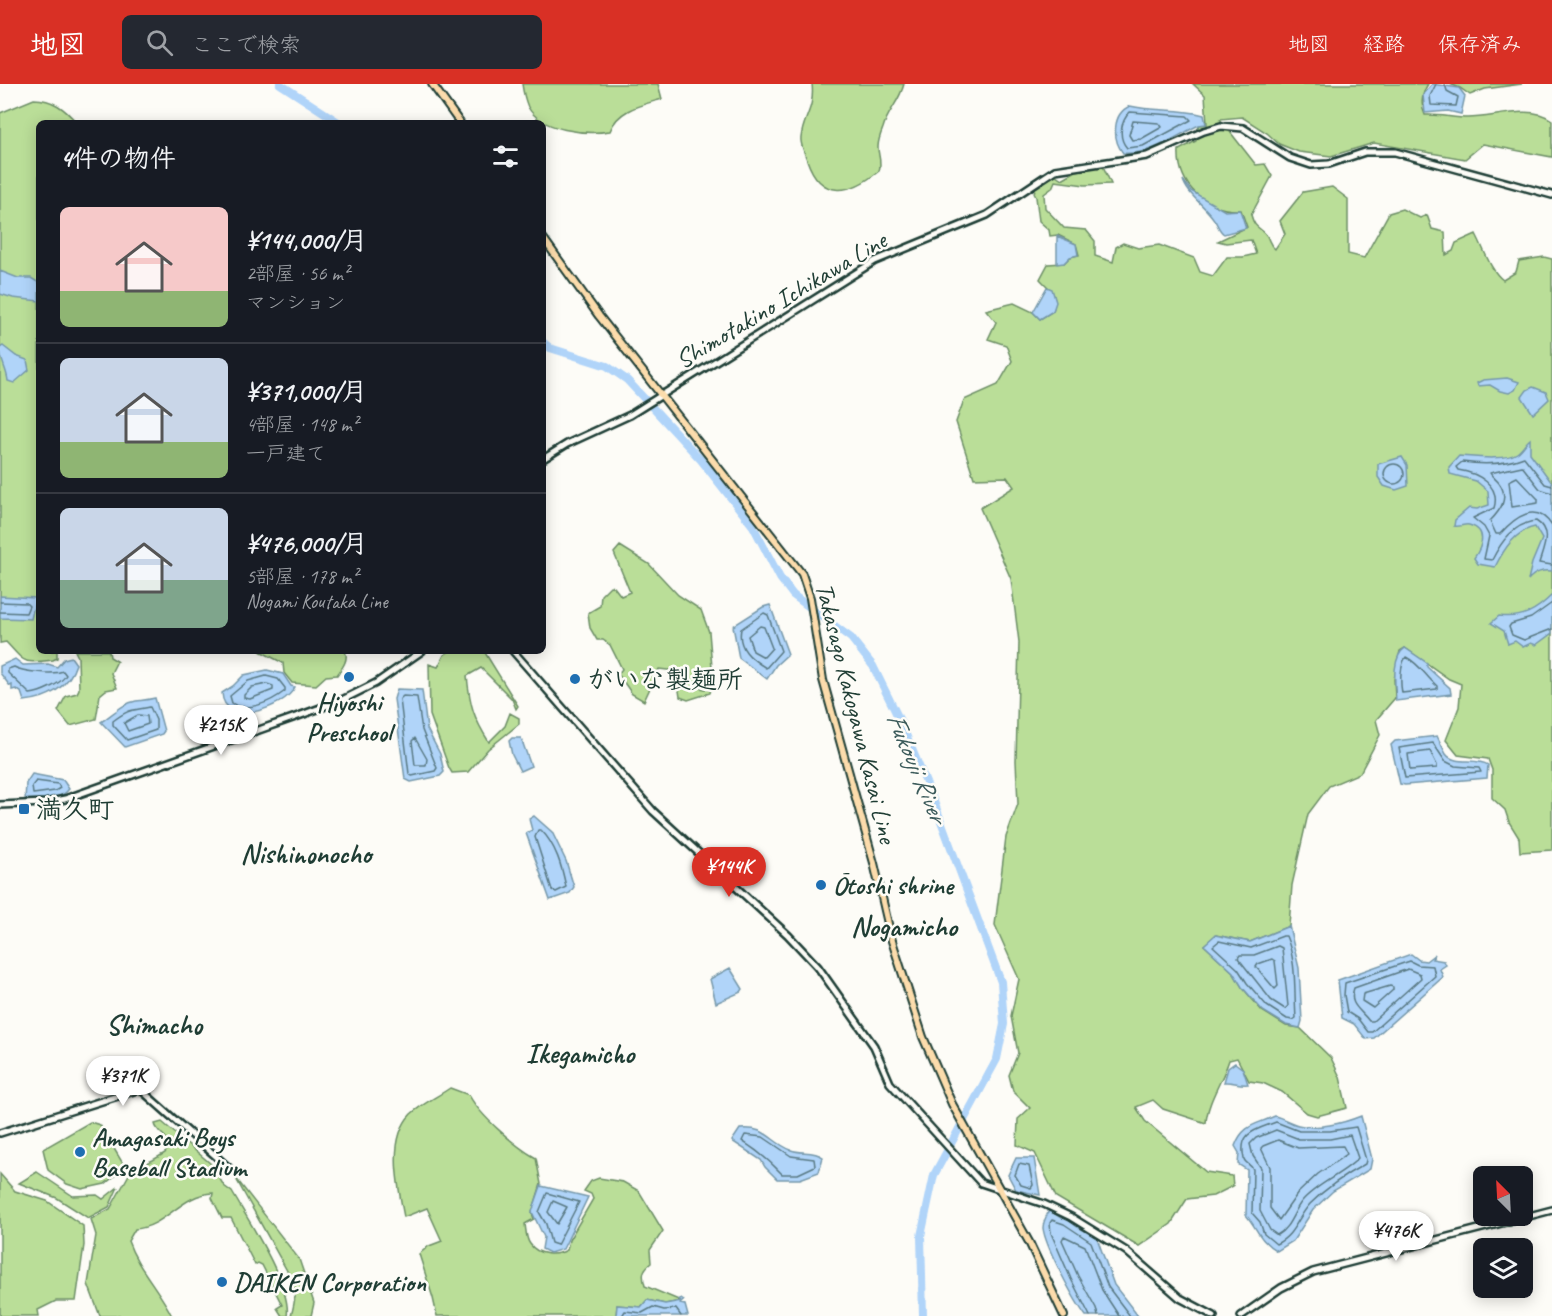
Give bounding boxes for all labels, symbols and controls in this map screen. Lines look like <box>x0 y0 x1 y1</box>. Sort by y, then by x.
search box <box>122 15 542 69</box>
icon: search <box>143 26 176 59</box>
text: 地図 <box>30 27 86 62</box>
text: ここで検索 <box>191 31 301 59</box>
text: 地図 <box>1288 31 1330 57</box>
text: 経路 <box>1363 31 1405 57</box>
text: 保存済み <box>1438 31 1522 57</box>
icon: filters <box>489 140 522 173</box>
text: 4件の物件 <box>60 142 176 175</box>
street label: Shimotakino Ichikawa Line <box>669 223 895 376</box>
text: ¥144,000/月 <box>246 224 368 257</box>
icon: home <box>108 231 180 303</box>
text: 2部屋 · 56 m² <box>246 261 349 286</box>
text: マンション <box>246 290 345 315</box>
text: ¥371,000/月 <box>246 375 368 408</box>
icon: home <box>108 382 180 454</box>
text: 4部屋 · 148 m² <box>246 412 358 437</box>
text: 一戸建て <box>246 441 326 466</box>
text: ¥476,000/月 <box>246 527 368 560</box>
icon: home <box>108 532 180 604</box>
text: 5部屋 · 178 m² <box>246 564 358 589</box>
street label: Takasago Kakogawa Kasai Line <box>808 579 905 849</box>
text: Nogami Koutaka Line <box>246 589 388 614</box>
place label: がいな製麺所 <box>587 663 743 696</box>
marker: Hiyoshi Preschool <box>342 670 356 684</box>
marker: がいな製麺所 <box>568 672 582 686</box>
place label: Hiyoshi Preschool <box>307 686 396 749</box>
pin: ¥215K <box>179 705 263 756</box>
water label: Fukouji River <box>879 707 957 832</box>
text: ¥215K <box>198 712 244 737</box>
place label: 満久町 <box>36 793 114 826</box>
marker: 満久町 <box>17 802 31 816</box>
district label: Nishinonocho <box>241 836 374 871</box>
pin: ¥144K <box>687 847 771 898</box>
text: ¥144K <box>706 854 752 879</box>
place label: Ōtoshi shrine <box>833 869 955 902</box>
marker: Ōtoshi shrine <box>814 878 828 892</box>
district label: Nogamicho <box>851 909 959 944</box>
district label: Shimacho <box>106 1007 204 1042</box>
district label: Ikegamicho <box>526 1036 636 1071</box>
pin: ¥371K <box>81 1056 165 1107</box>
text: ¥371K <box>100 1063 146 1088</box>
place label: Amagasaki Boys Baseball Stadium <box>92 1121 248 1184</box>
marker: Amagasaki Boys Baseball Stadium <box>73 1145 87 1159</box>
north arrow <box>1473 1166 1533 1226</box>
map controls <box>1473 1166 1533 1298</box>
pin: ¥476K <box>1354 1211 1438 1262</box>
text: ¥476K <box>1373 1218 1419 1243</box>
button: layers <box>1473 1238 1533 1298</box>
place label: DAIKEN Corporation <box>234 1266 427 1299</box>
marker: DAIKEN Corporation <box>215 1275 229 1289</box>

